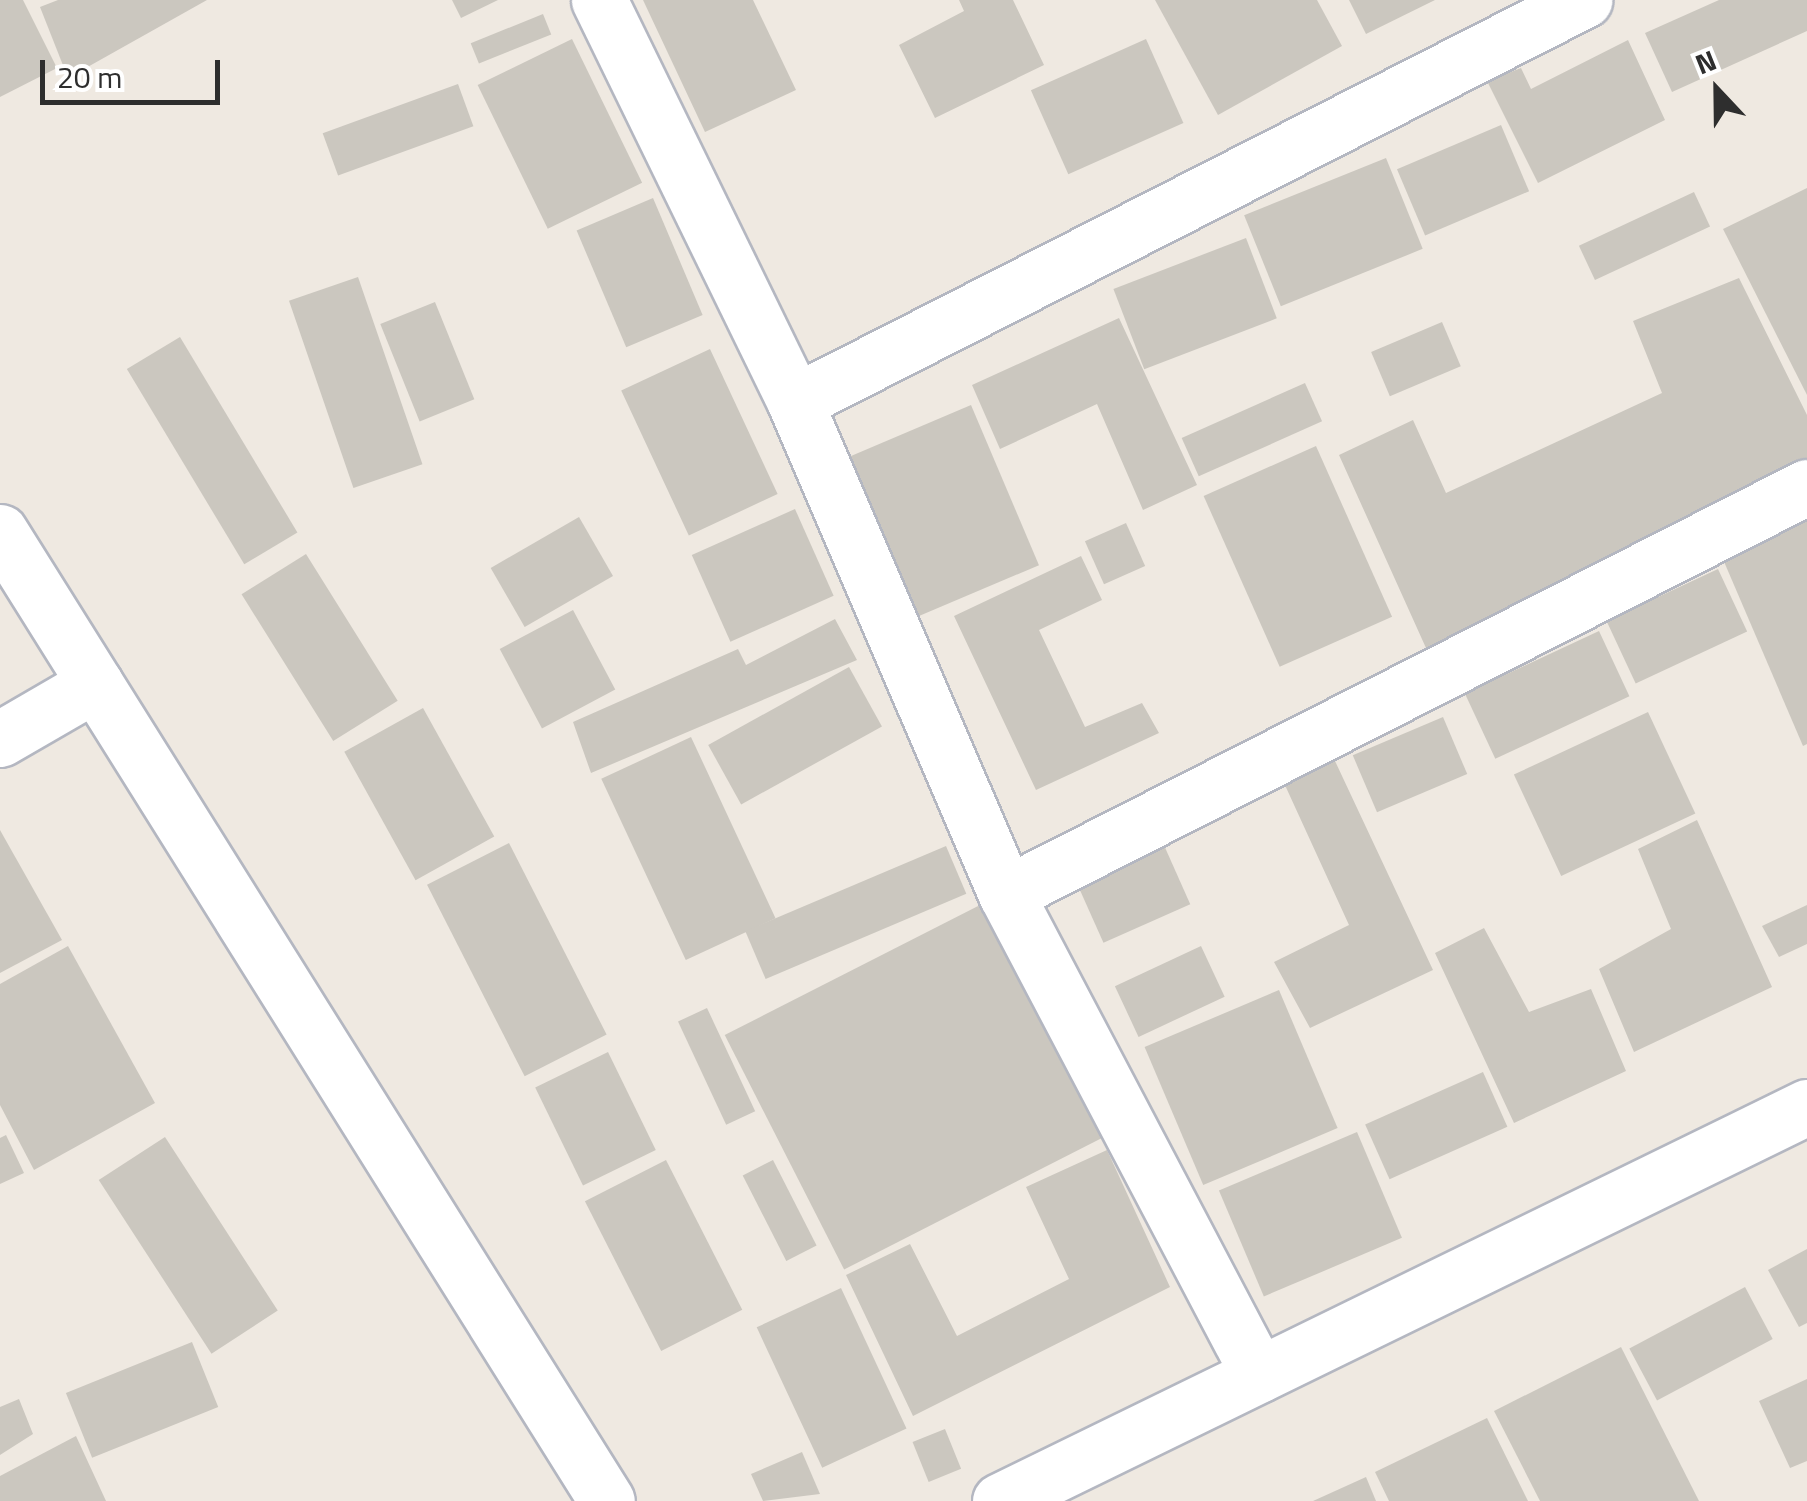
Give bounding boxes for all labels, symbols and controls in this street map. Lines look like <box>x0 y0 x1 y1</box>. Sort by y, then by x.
text: N <box>1689 38 1723 85</box>
scale bar <box>45 40 225 102</box>
north arrow <box>1667 40 1767 140</box>
text: 20 m <box>57 54 122 100</box>

